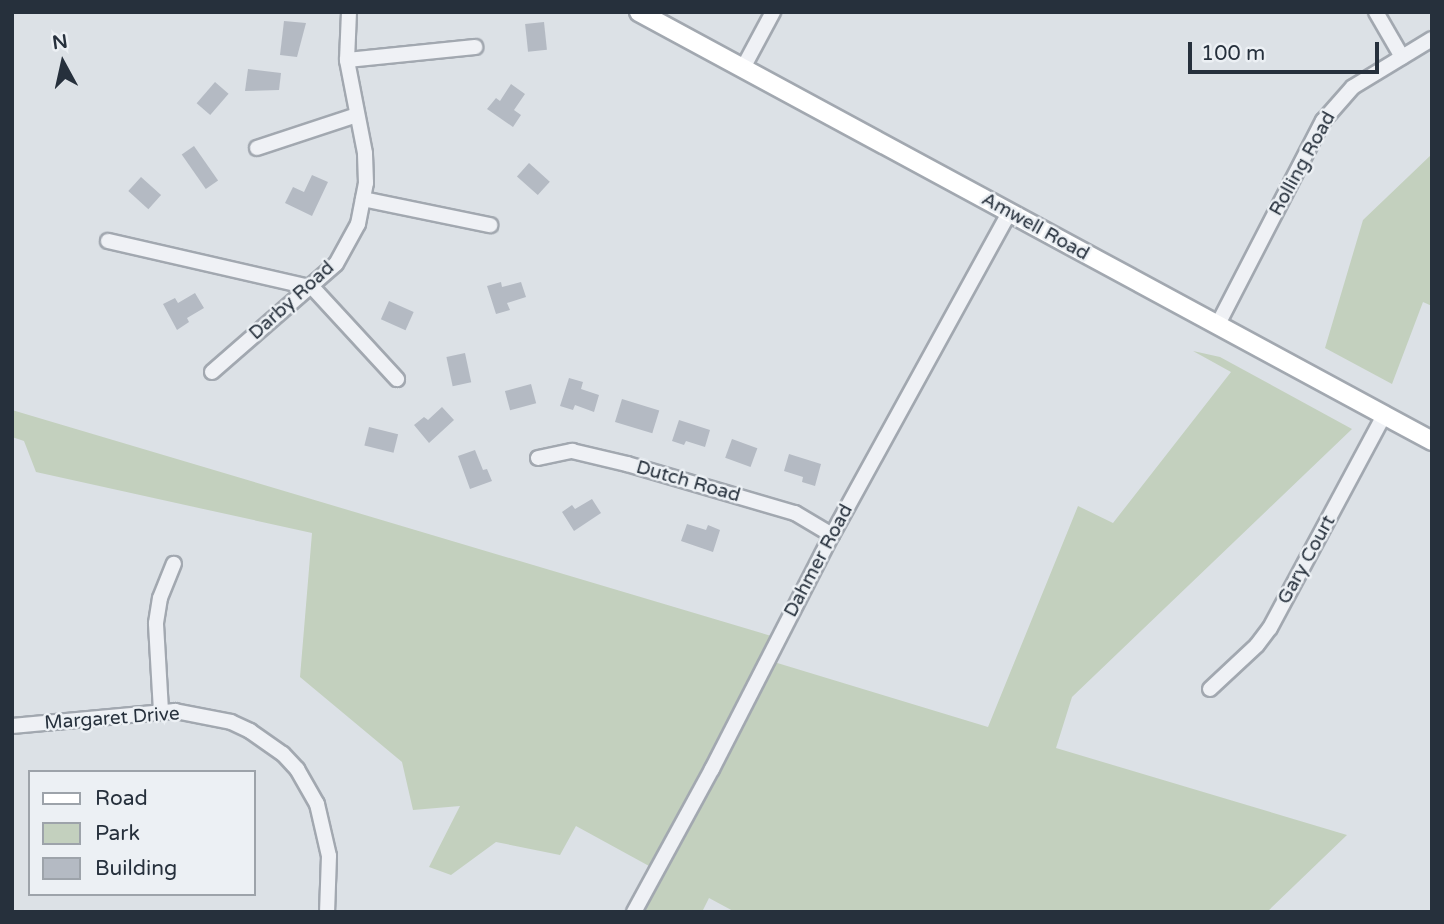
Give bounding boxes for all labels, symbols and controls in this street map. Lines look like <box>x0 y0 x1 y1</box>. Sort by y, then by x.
north arrow <box>28 28 98 98</box>
scale bar <box>1192 28 1383 72</box>
text: N <box>51 30 69 54</box>
text: 100 m <box>1201 41 1265 66</box>
street label: Rolling Road <box>1265 108 1341 220</box>
street label: Amwell Road <box>977 188 1093 266</box>
street label: Darby Road <box>245 257 339 345</box>
street label: Dutch Road <box>633 456 743 508</box>
street label: Dahmer Road <box>780 501 858 621</box>
street label: Gary Court <box>1273 512 1341 608</box>
street label: Margaret Drive <box>44 703 180 735</box>
legend <box>28 770 256 896</box>
text: Road <box>95 786 148 811</box>
text: Park <box>95 821 140 846</box>
text: Building <box>95 856 177 881</box>

